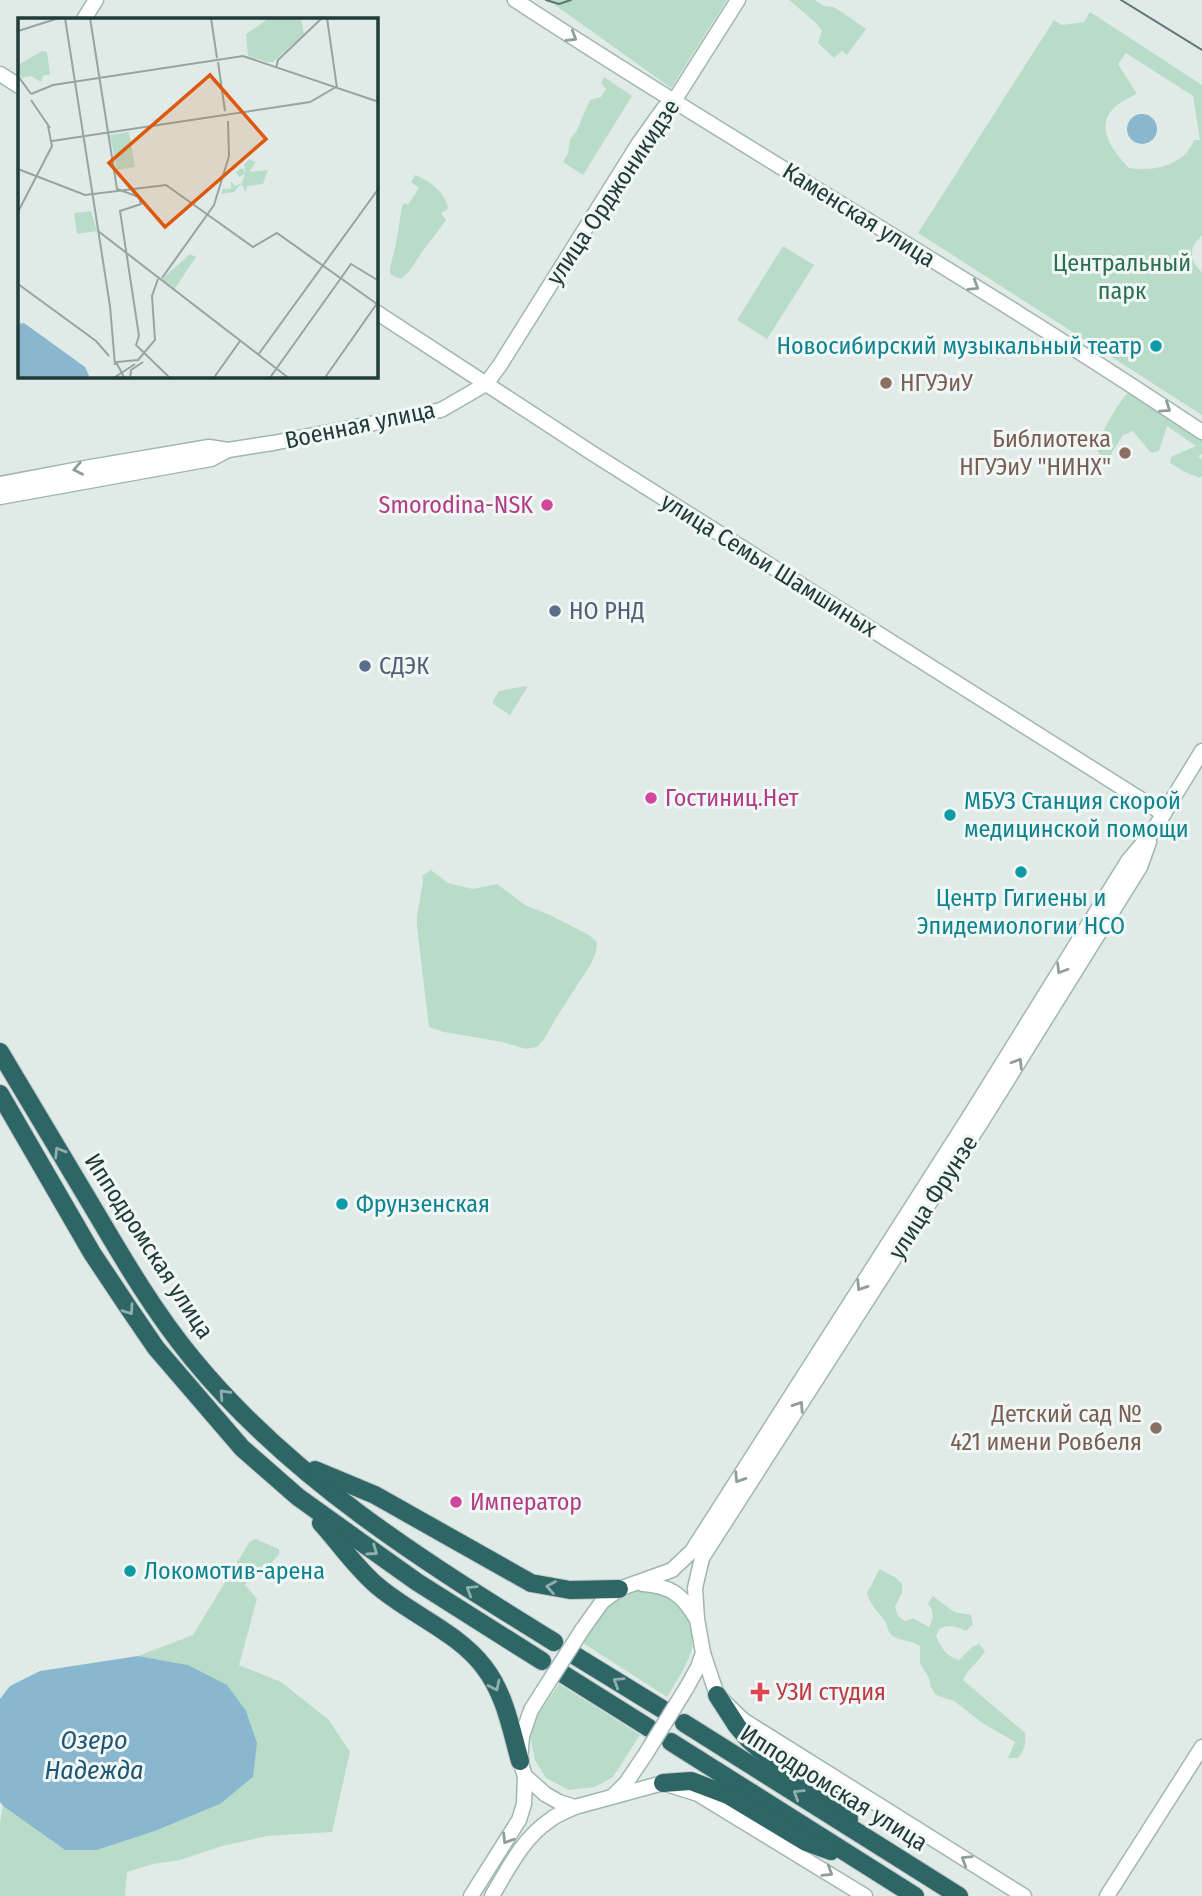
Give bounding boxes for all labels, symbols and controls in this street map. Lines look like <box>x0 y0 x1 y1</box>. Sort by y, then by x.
inset map <box>18 18 378 378</box>
one-way arrow <box>565 28 578 41</box>
street label: улица Орджоникидзе <box>541 94 685 290</box>
street label: Каменская улица <box>778 157 940 273</box>
park label: Центральный парк <box>1053 249 1191 305</box>
one-way arrow <box>966 278 979 291</box>
place label: Новосибирский музыкальный театр <box>776 332 1142 360</box>
marker: Новосибирский музыкальный театр <box>1148 338 1164 354</box>
place label: НГУЭиУ <box>900 369 973 397</box>
marker: НГУЭиУ <box>878 375 894 391</box>
street label: Военная улица <box>282 395 438 455</box>
one-way arrow <box>1158 399 1171 412</box>
place label: Библиотека НГУЭиУ "НИНХ" <box>959 425 1111 481</box>
marker: Библиотека НГУЭиУ "НИНХ" <box>1117 445 1133 461</box>
one-way arrow <box>72 461 84 476</box>
street label: улица Семьи Шамшиных <box>656 487 882 643</box>
place label: Smorodina-NSK <box>379 491 533 519</box>
marker: Smorodina-NSK <box>539 497 555 513</box>
place label: НО РНД <box>569 597 645 625</box>
marker: НО РНД <box>547 603 563 619</box>
place label: СДЭК <box>379 652 429 680</box>
marker: СДЭК <box>357 658 373 674</box>
place label: Гостиниц.Нет <box>665 784 799 812</box>
place label: МБУЗ Станция скорой медицинской помощи <box>964 787 1189 843</box>
marker: Гостиниц.Нет <box>643 790 659 806</box>
marker: МБУЗ Станция скорой медицинской помощи <box>942 807 958 823</box>
marker: Центр Гигиены и Эпидемиологии НСО <box>1013 864 1029 880</box>
place label: Центр Гигиены и Эпидемиологии НСО <box>917 884 1125 940</box>
one-way arrow <box>1057 961 1070 974</box>
one-way arrow <box>1010 1058 1023 1071</box>
street label: улица Фрунзе <box>883 1130 983 1264</box>
one-way arrow <box>55 1146 68 1159</box>
street label: Ипподромская улица <box>79 1148 219 1344</box>
place label: Фрунзенская <box>356 1190 490 1218</box>
marker: Фрунзенская <box>334 1196 350 1212</box>
one-way arrow <box>857 1278 870 1291</box>
one-way arrow <box>121 1302 133 1315</box>
one-way arrow <box>219 1389 232 1402</box>
place label: Детский сад № 421 имени Ровбеля <box>950 1400 1142 1456</box>
one-way arrow <box>791 1401 804 1414</box>
marker: Детский сад № 421 имени Ровбеля <box>1148 1420 1164 1436</box>
one-way arrow <box>735 1470 748 1483</box>
place label: Император <box>470 1488 582 1516</box>
marker: Император <box>448 1494 464 1510</box>
one-way arrow <box>365 1543 378 1555</box>
place label: Локомотив-арена <box>144 1557 325 1585</box>
marker: Локомотив-арена <box>122 1563 138 1579</box>
one-way arrow <box>545 1580 557 1595</box>
one-way arrow <box>466 1586 479 1599</box>
one-way arrow <box>613 1677 626 1690</box>
place label: УЗИ студия <box>775 1678 886 1706</box>
one-way arrow <box>487 1679 501 1691</box>
marker: УЗИ студия <box>750 1682 770 1702</box>
street label: Ипподромская улица <box>735 1719 933 1857</box>
water label: Озеро Надежда <box>44 1725 144 1786</box>
one-way arrow <box>792 1789 805 1802</box>
one-way arrow <box>502 1831 515 1844</box>
one-way arrow <box>961 1855 974 1868</box>
one-way arrow <box>820 1864 833 1877</box>

